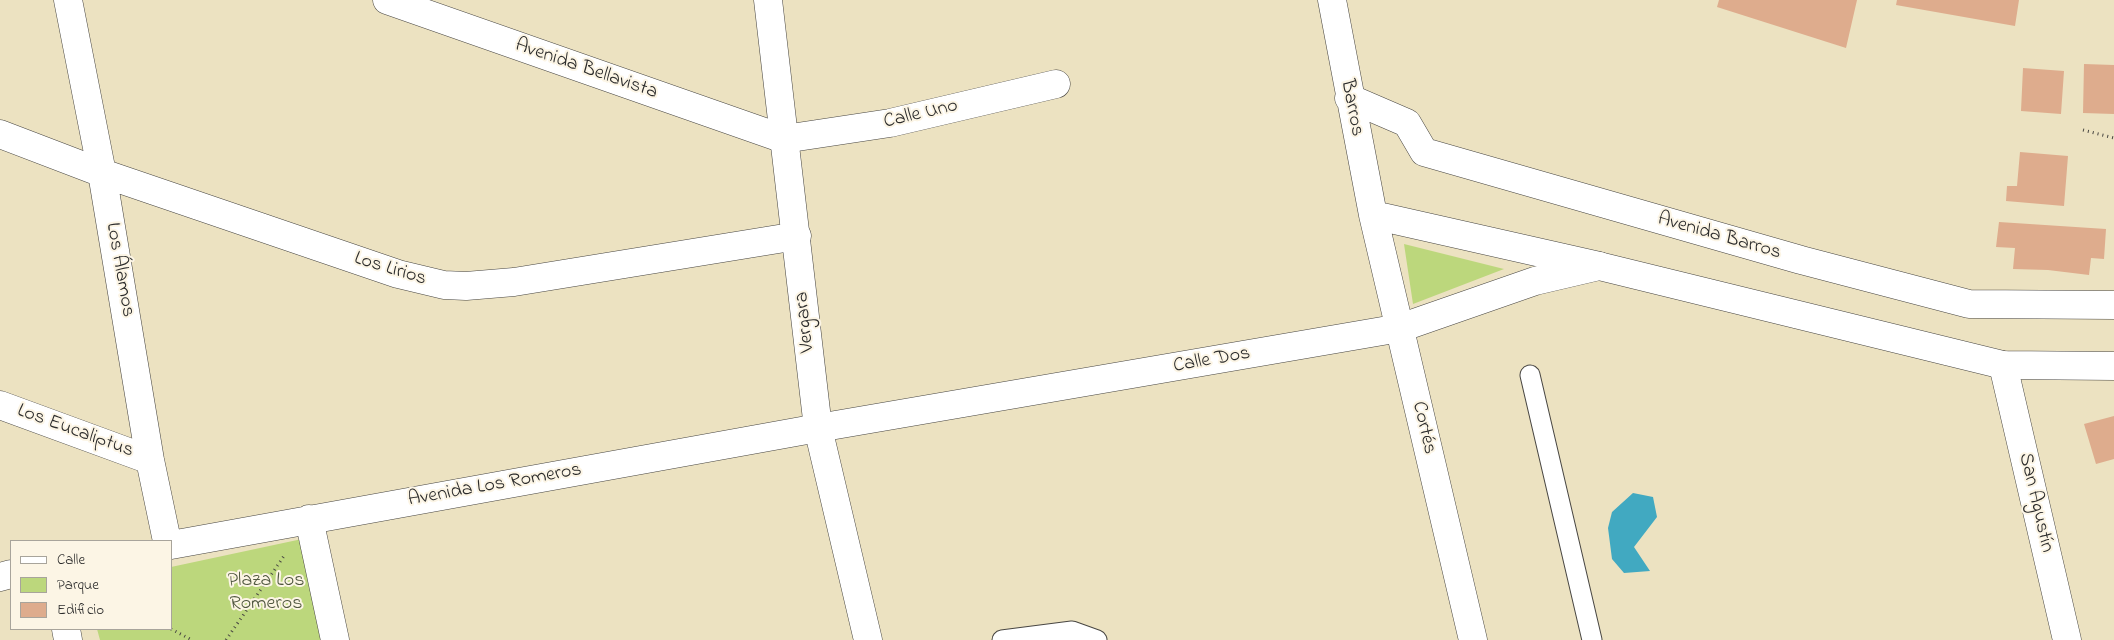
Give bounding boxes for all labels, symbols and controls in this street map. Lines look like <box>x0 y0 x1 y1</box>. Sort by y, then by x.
street label: Avenida Bellavista <box>512 34 660 106</box>
street label: Barros <box>1334 78 1368 138</box>
street label: Calle Uno <box>882 95 960 135</box>
street label: Avenida Barros <box>1654 208 1784 266</box>
street label: Los Álamos <box>99 221 139 319</box>
street label: Los Lirios <box>351 248 429 292</box>
street label: Vergara <box>791 290 821 354</box>
street label: Calle Dos <box>1172 342 1252 380</box>
street label: Cortés <box>1405 399 1441 457</box>
street label: Los Eucaliptus <box>13 400 137 464</box>
street label: San Agustín <box>2012 451 2058 555</box>
street label: Avenida Los Romeros <box>406 459 584 513</box>
legend <box>10 540 172 630</box>
text: Calle <box>57 549 85 571</box>
park label: Plaza Los Romeros <box>228 570 304 617</box>
text: Parque <box>57 574 99 596</box>
text: Edificio <box>57 599 104 621</box>

